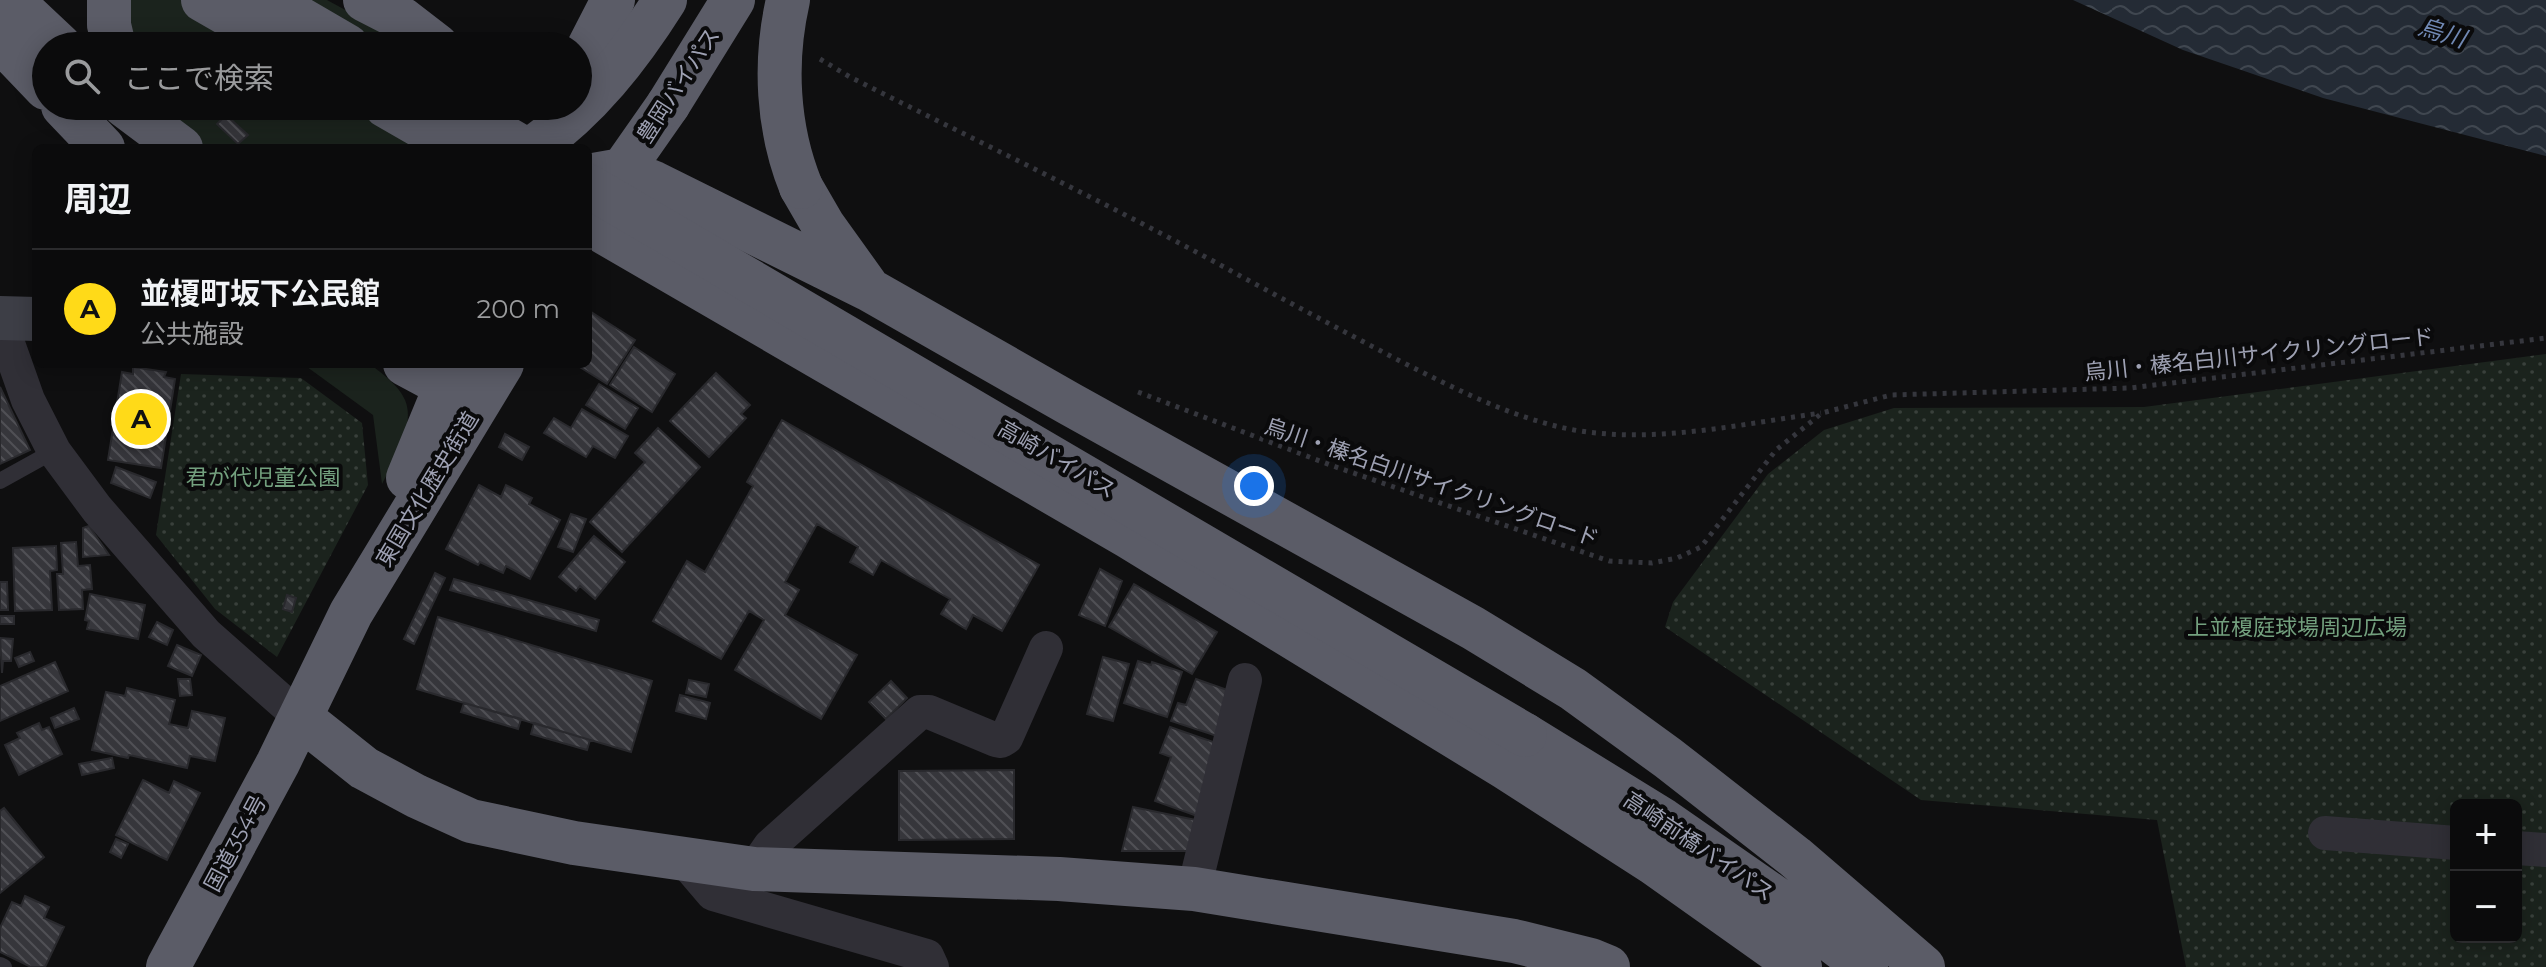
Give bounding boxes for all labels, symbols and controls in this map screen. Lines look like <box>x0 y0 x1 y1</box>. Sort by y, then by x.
water label: 烏川 <box>2415 12 2472 54</box>
street label: 豊岡バイパス <box>631 23 726 148</box>
search box <box>32 32 592 120</box>
icon: search <box>60 54 104 98</box>
text: ここで検索 <box>124 60 274 97</box>
text: 周辺 <box>64 178 132 220</box>
text: 並榎町坂下公民館 <box>140 275 380 312</box>
text: A <box>80 293 100 325</box>
text: 200 m <box>476 293 560 325</box>
text: 公共施設 <box>140 318 244 350</box>
street label: 烏川・榛名白川サイクリングロード <box>2083 323 2435 386</box>
pin: A <box>115 389 167 449</box>
street label: 東国文化歴史街道 <box>371 407 484 572</box>
street label: 烏川・榛名白川サイクリングロード <box>1261 412 1602 552</box>
street label: 高崎バイパス <box>993 415 1120 504</box>
park label: 君が代児童公園 <box>186 464 340 491</box>
your location <box>1234 466 1274 506</box>
park label: 上並榎庭球場周辺広場 <box>2187 614 2407 641</box>
street label: 高崎前橋バイパス <box>1618 786 1779 907</box>
street label: 国道354号 <box>199 790 272 896</box>
map controls <box>2450 799 2522 943</box>
button: + <box>2450 799 2522 871</box>
button: − <box>2450 871 2522 943</box>

